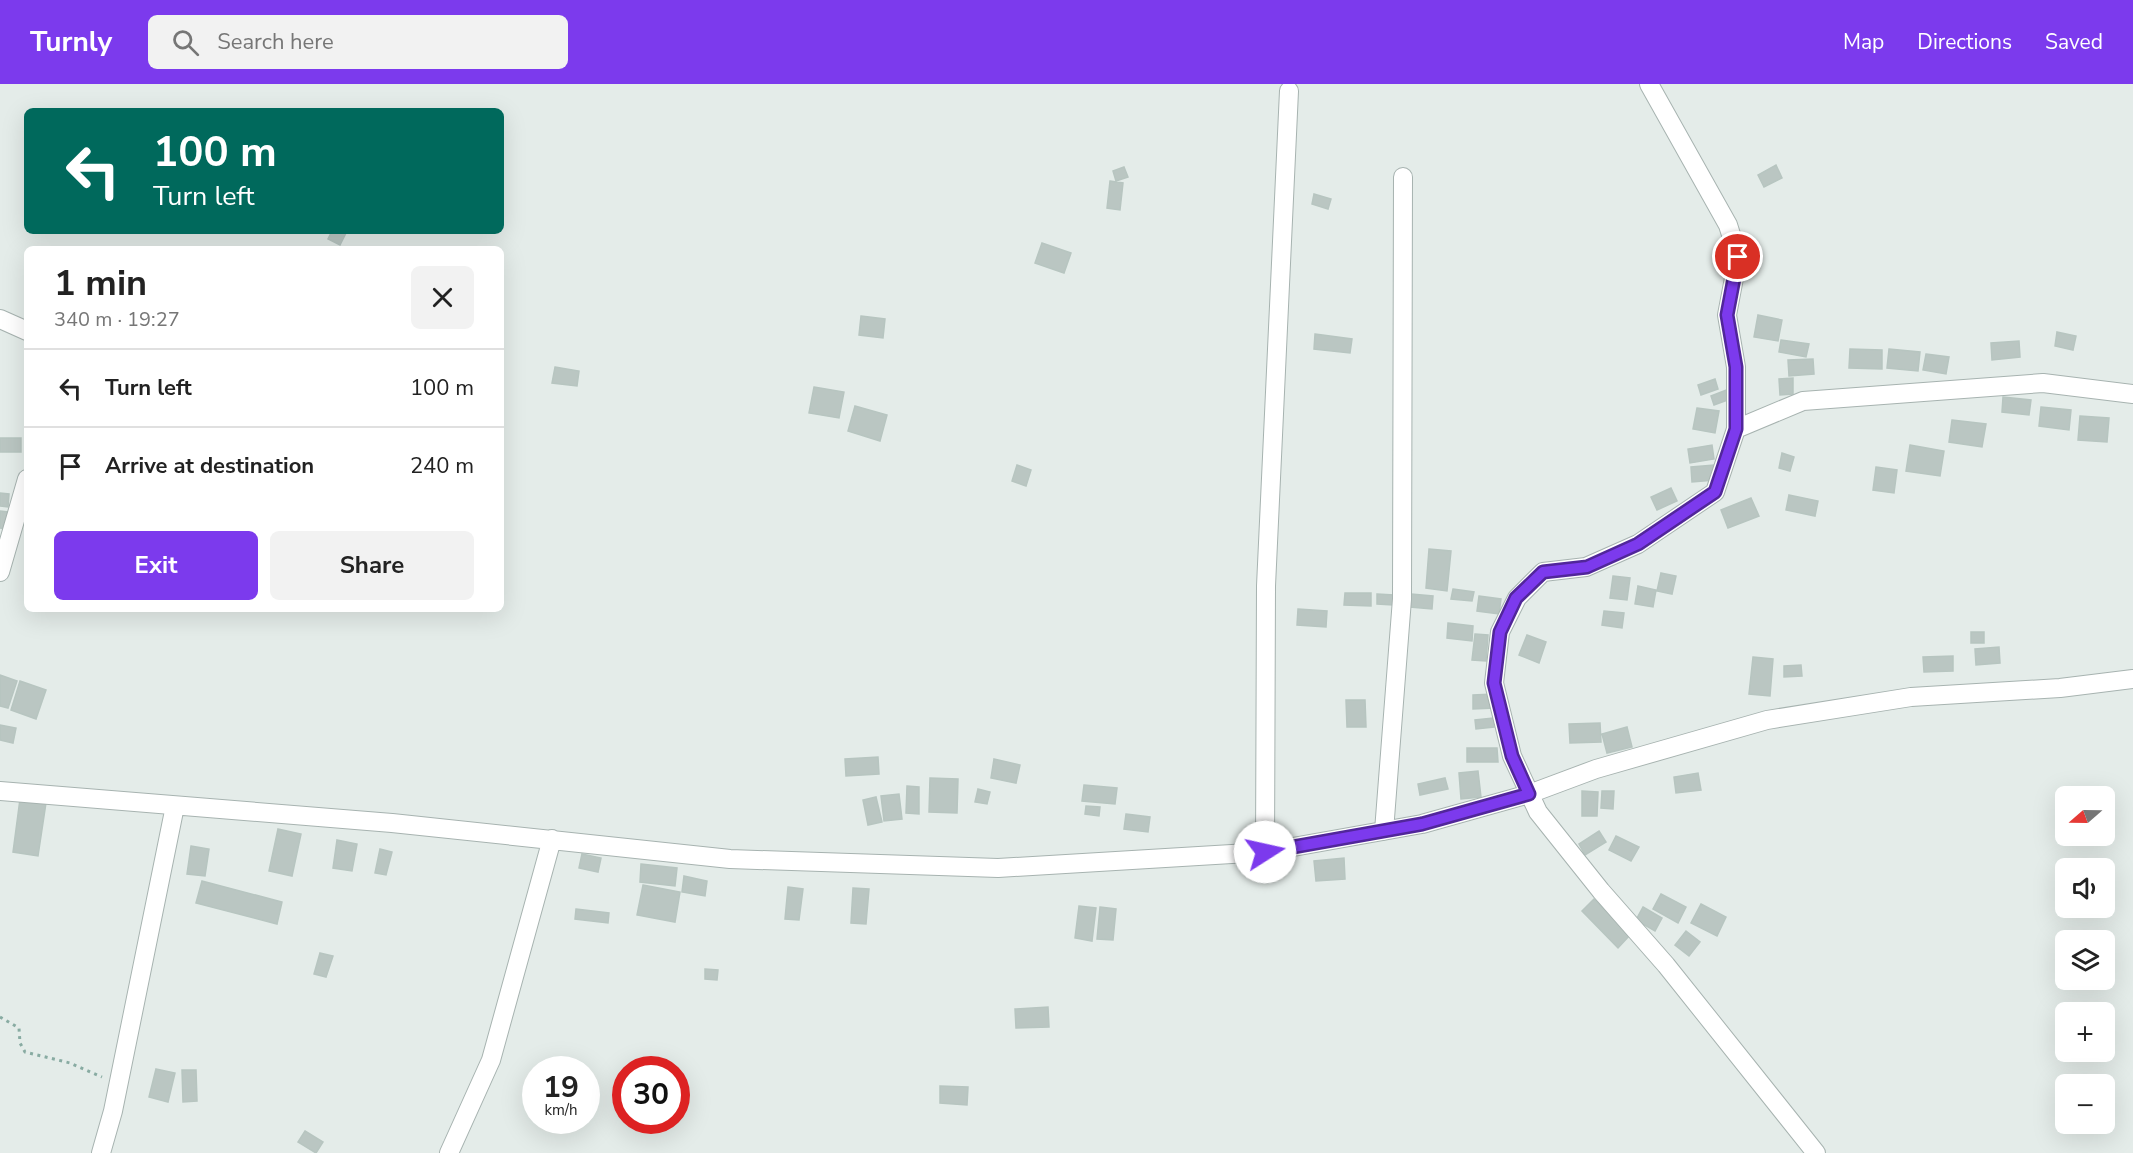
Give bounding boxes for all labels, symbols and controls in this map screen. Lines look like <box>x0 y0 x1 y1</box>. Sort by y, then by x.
search box <box>148 15 568 69</box>
text: Turnly <box>30 23 112 61</box>
icon: search <box>169 26 202 59</box>
text: Search here <box>217 27 334 57</box>
text: Map <box>1843 28 1884 56</box>
text: Directions <box>1917 28 2012 56</box>
text: Saved <box>2045 28 2103 56</box>
text: 100 m <box>153 124 277 181</box>
icon: left <box>54 132 132 210</box>
text: Turn left <box>153 178 254 215</box>
pin <box>1712 231 1763 282</box>
icon: arrive <box>1721 240 1754 273</box>
text: 1 min <box>54 259 147 308</box>
button: close <box>411 266 474 329</box>
text: 340 m · 19:27 <box>54 306 180 333</box>
icon: left <box>54 372 87 405</box>
text: Turn left <box>105 373 192 403</box>
text: 100 m <box>410 373 474 403</box>
icon: arrive <box>54 450 87 483</box>
text: Arrive at destination <box>105 451 314 481</box>
text: 240 m <box>410 451 474 481</box>
button: Exit <box>54 531 258 600</box>
button: Share <box>270 531 474 600</box>
north arrow <box>2055 786 2115 846</box>
map controls <box>2055 786 2115 1134</box>
position arrow <box>1233 820 1297 884</box>
button: sound <box>2055 858 2115 918</box>
button: layers <box>2055 930 2115 990</box>
button: + <box>2055 1002 2115 1062</box>
speed limit sign: 30 <box>612 1056 690 1134</box>
text: 19 <box>543 1067 579 1108</box>
button: − <box>2055 1074 2115 1134</box>
text: km/h <box>544 1100 578 1120</box>

